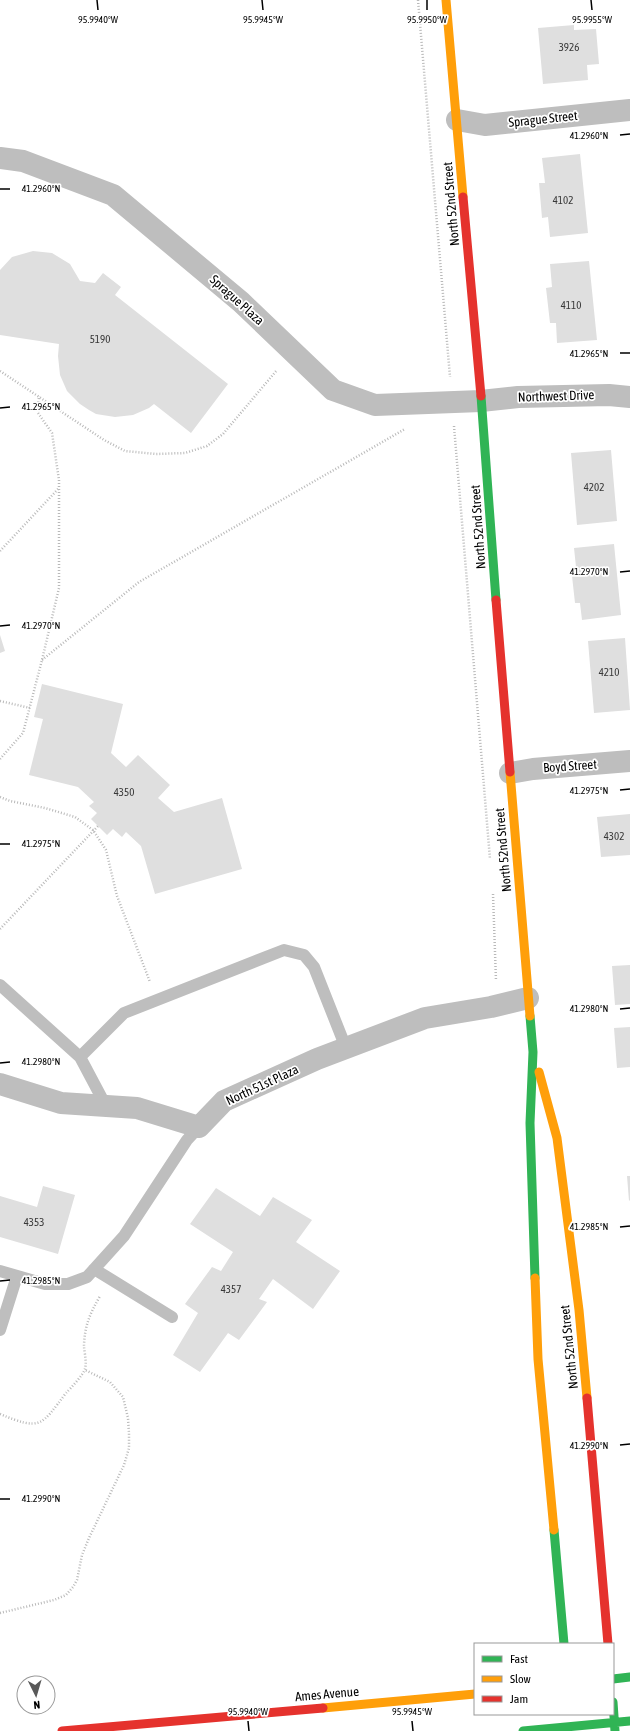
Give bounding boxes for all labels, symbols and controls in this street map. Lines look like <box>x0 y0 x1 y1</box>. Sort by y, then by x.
text: 95.9940°W <box>78 14 119 25</box>
text: 95.9945°W <box>243 14 284 25</box>
text: 95.9950°W <box>407 14 448 25</box>
text: 95.9955°W <box>572 14 613 25</box>
house number: 3926 <box>559 41 579 53</box>
street label: Sprague Street <box>508 108 579 130</box>
text: 41.2960°N <box>570 130 608 141</box>
street label: North 52nd Street <box>440 161 462 247</box>
text: 41.2960°N <box>22 183 60 194</box>
house number: 4102 <box>553 194 573 206</box>
street label: Sprague Plaza <box>207 272 267 328</box>
house number: 4110 <box>561 299 581 311</box>
house number: 5190 <box>90 333 110 345</box>
text: 41.2965°N <box>570 348 608 359</box>
street label: Northwest Drive <box>518 387 595 405</box>
text: 41.2965°N <box>22 401 60 412</box>
house number: 4202 <box>584 481 604 493</box>
street label: North 52nd Street <box>468 484 488 570</box>
text: 41.2970°N <box>570 566 608 577</box>
text: 41.2970°N <box>22 620 60 631</box>
house number: 4210 <box>599 666 619 678</box>
street label: Boyd Street <box>543 757 598 775</box>
text: 41.2975°N <box>570 785 608 796</box>
house number: 4350 <box>114 786 134 798</box>
street label: North 52nd Street <box>492 807 514 893</box>
house number: 4302 <box>604 830 624 842</box>
text: 41.2975°N <box>22 838 60 849</box>
text: 41.2980°N <box>570 1003 608 1014</box>
text: 41.2980°N <box>22 1056 60 1067</box>
street label: North 51st Plaza <box>223 1062 301 1108</box>
house number: 4353 <box>24 1216 44 1228</box>
text: 41.2985°N <box>570 1221 608 1232</box>
text: 41.2985°N <box>22 1275 60 1286</box>
house number: 4357 <box>221 1283 241 1295</box>
street label: North 52nd Street <box>557 1304 581 1390</box>
text: 41.2990°N <box>570 1440 608 1451</box>
text: 41.2990°N <box>22 1493 60 1504</box>
legend <box>474 1643 614 1715</box>
text: Fast <box>510 1652 528 1666</box>
text: Slow <box>510 1672 531 1686</box>
north arrow <box>16 1675 56 1715</box>
street label: Ames Avenue <box>294 1684 360 1704</box>
text: Jam <box>510 1692 528 1706</box>
text: N <box>33 1699 41 1711</box>
text: 95.9940°W <box>228 1706 269 1717</box>
text: 95.9945°W <box>392 1706 433 1717</box>

